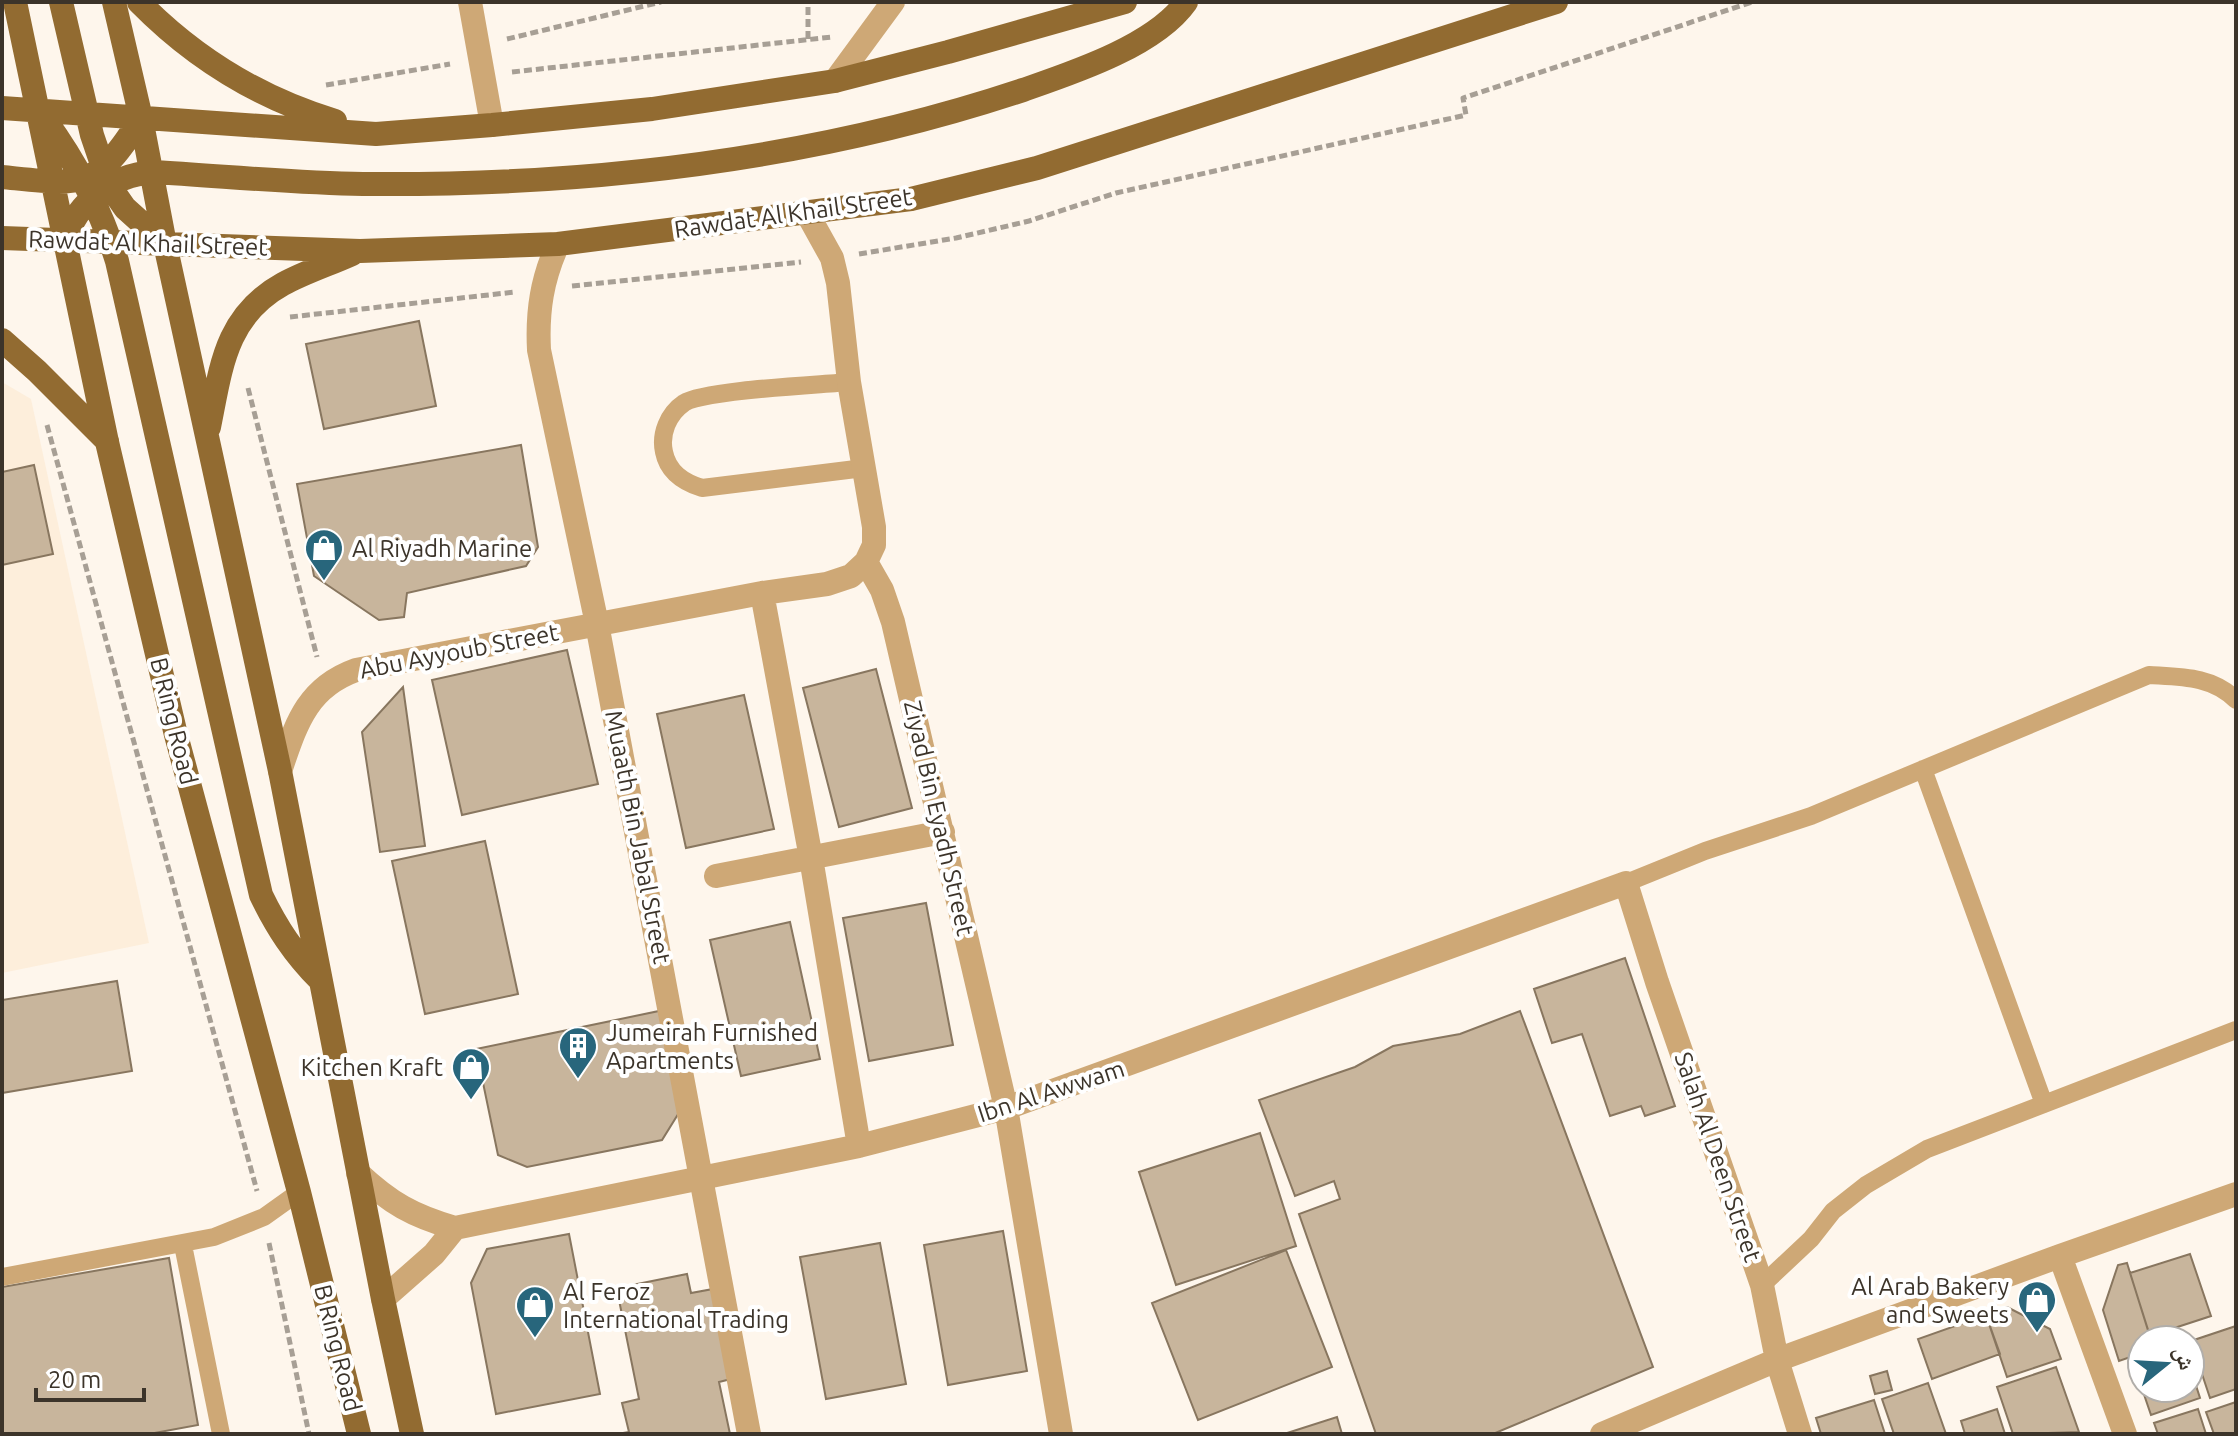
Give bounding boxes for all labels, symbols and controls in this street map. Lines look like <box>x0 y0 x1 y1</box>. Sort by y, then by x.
street label: Rawdat Al Khail Street <box>672 183 914 243</box>
street label: Rawdat Al Khail Street <box>28 225 269 261</box>
shop icon: Al Riyadh Marine <box>303 527 345 582</box>
place label: Al Riyadh Marine <box>352 535 532 562</box>
street label: Abu Ayyoub Street <box>357 618 561 684</box>
street label: B Ring Road <box>145 655 203 787</box>
street label: Ziyad Bin Eyadh Street <box>899 698 979 939</box>
street label: Muaath Bin Jabal Street <box>600 708 676 966</box>
place label: Jumeirah Furnished Apartments <box>606 1019 818 1074</box>
building icon: Jumeirah Furnished Apartments <box>557 1025 599 1080</box>
shop icon: Kitchen Kraft <box>450 1046 492 1101</box>
street label: Salah Al Deen Street <box>1669 1049 1767 1266</box>
place label: Kitchen Kraft <box>301 1054 444 1081</box>
street label: Ibn Al Awwam <box>974 1055 1128 1127</box>
place label: Al Arab Bakery and Sweets <box>1851 1273 2009 1328</box>
place label: Al Feroz International Trading <box>563 1278 789 1333</box>
shop icon: Al Arab Bakery and Sweets <box>2016 1279 2058 1334</box>
street label: B Ring Road <box>309 1282 367 1414</box>
shop icon: Al Feroz International Trading <box>514 1284 556 1339</box>
north arrow <box>2126 1324 2206 1404</box>
text: ش <box>2168 1343 2201 1373</box>
scale bar <box>36 1352 144 1402</box>
text: 20 m <box>48 1366 101 1393</box>

